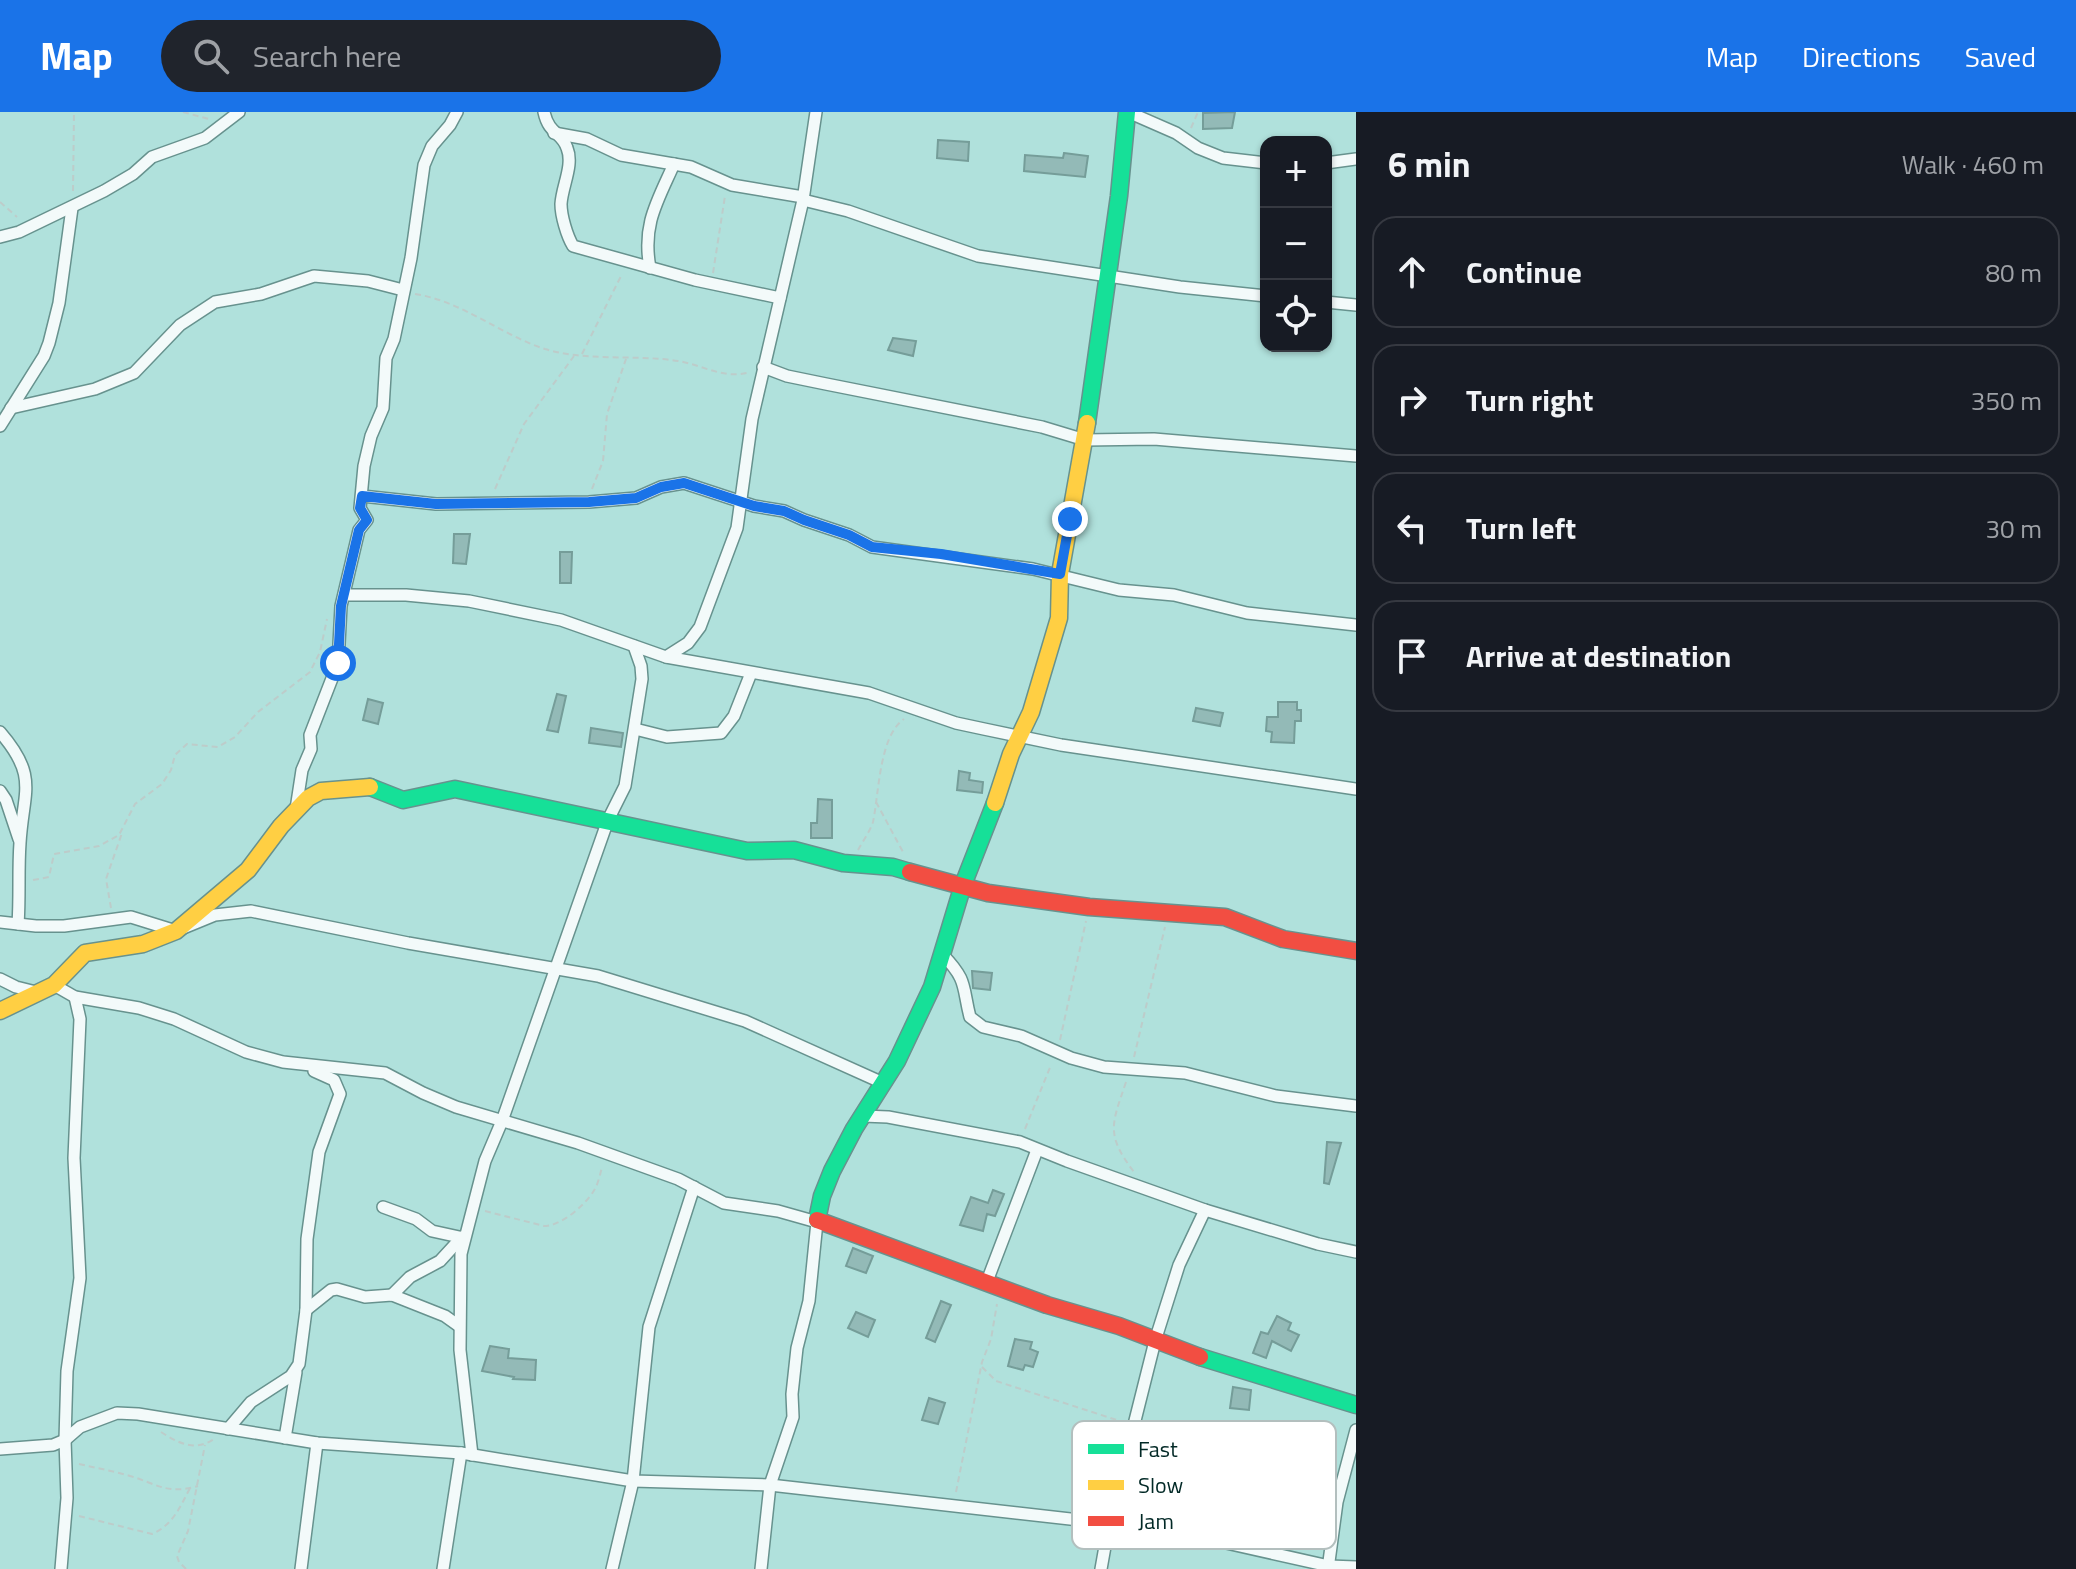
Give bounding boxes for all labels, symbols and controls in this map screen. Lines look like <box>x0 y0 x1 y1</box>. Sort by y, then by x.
search box <box>161 20 721 92</box>
text: Map <box>40 27 113 85</box>
text: Search here <box>253 33 402 79</box>
icon: search <box>189 34 233 78</box>
text: Map <box>1706 35 1758 78</box>
text: Directions <box>1802 35 1921 78</box>
text: Saved <box>1965 35 2036 78</box>
map controls <box>1260 136 1332 352</box>
button: + <box>1260 136 1332 208</box>
text: 6 min <box>1388 138 1471 190</box>
text: Walk · 460 m <box>1902 145 2044 184</box>
button: − <box>1260 208 1332 280</box>
text: Continue <box>1466 249 1582 295</box>
icon: ahead <box>1390 250 1434 294</box>
text: 80 m <box>1985 253 2042 292</box>
button: locate <box>1260 280 1332 352</box>
text: Turn right <box>1466 377 1594 423</box>
icon: right <box>1390 378 1434 422</box>
text: 350 m <box>1971 381 2042 420</box>
route end <box>1052 501 1088 537</box>
text: Turn left <box>1466 505 1576 551</box>
icon: left <box>1390 506 1434 550</box>
text: 30 m <box>1985 509 2042 548</box>
text: Arrive at destination <box>1466 633 1731 679</box>
icon: arrive <box>1390 634 1434 678</box>
route start <box>320 645 356 681</box>
legend <box>1072 1421 1336 1549</box>
text: Fast <box>1138 1432 1178 1466</box>
text: Slow <box>1138 1468 1184 1502</box>
text: Jam <box>1138 1504 1174 1538</box>

